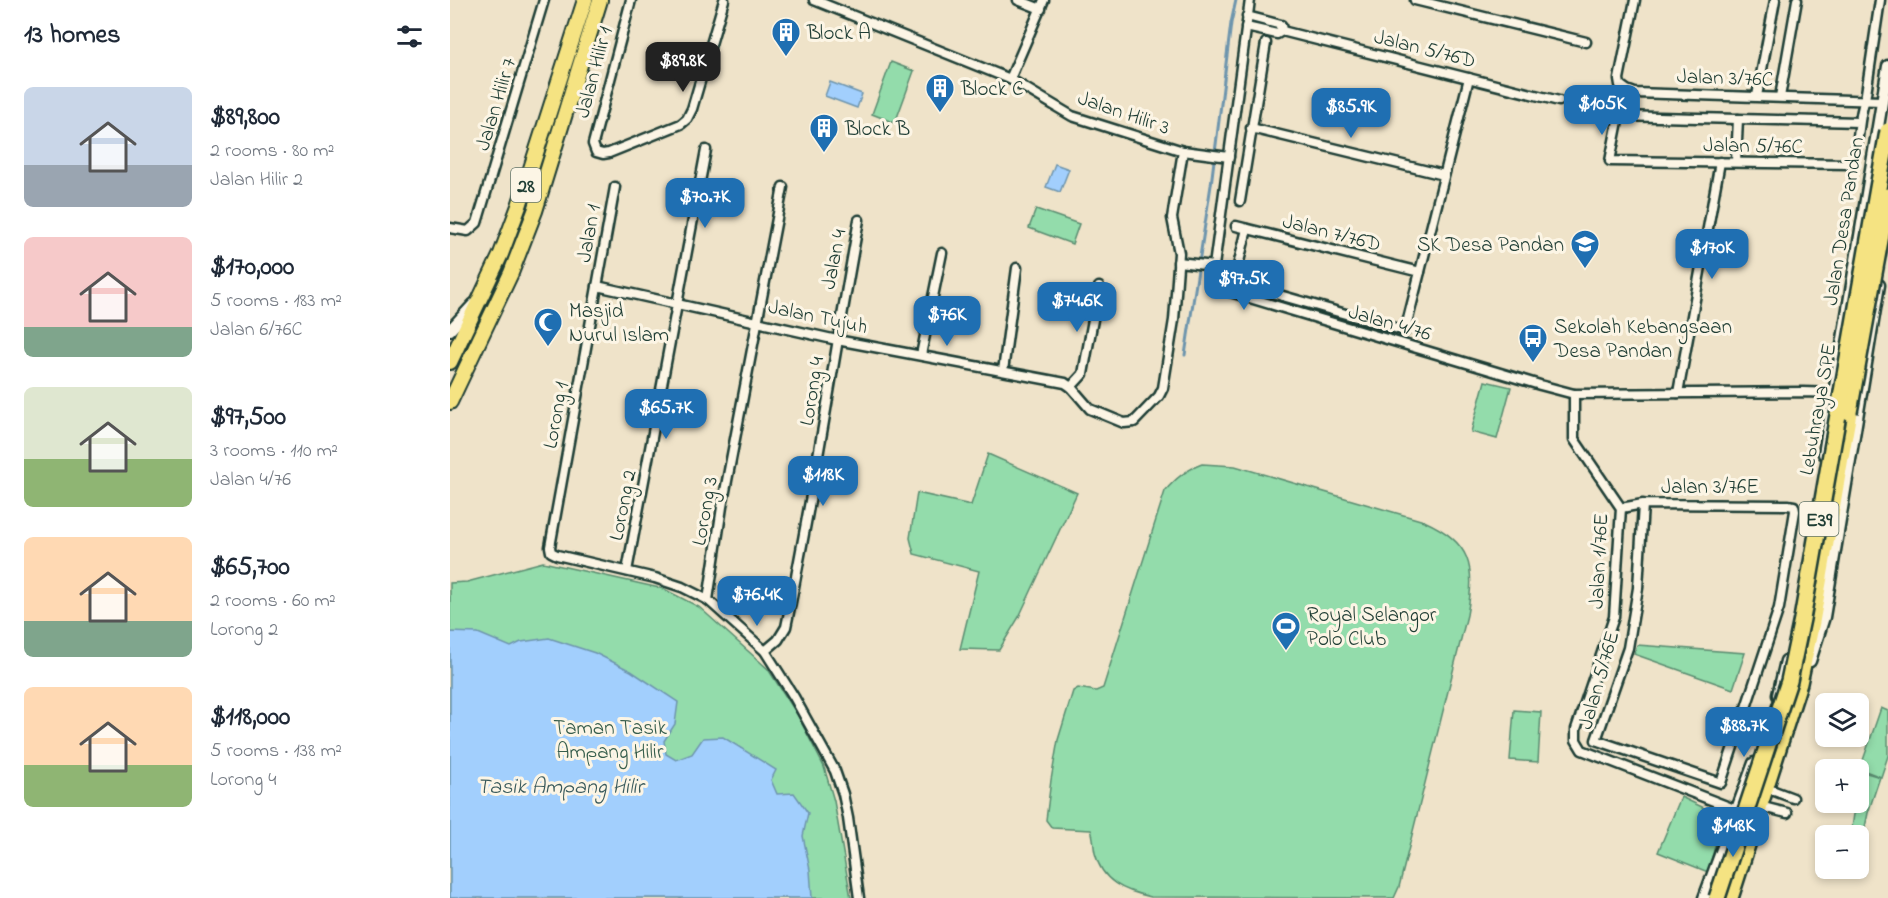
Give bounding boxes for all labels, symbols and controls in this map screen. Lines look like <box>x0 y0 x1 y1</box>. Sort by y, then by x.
building icon: Block A <box>770 16 802 58</box>
text: 13 homes <box>24 17 120 55</box>
place label: Block A <box>806 19 871 49</box>
icon: filters <box>393 20 426 53</box>
street label: Jalan Hilir 1 <box>568 23 622 122</box>
street label: Jalan 5/76D <box>1370 23 1479 77</box>
pin: $89.8K <box>634 42 732 93</box>
text: $89.8K <box>660 47 706 76</box>
street label: Jalan Hilir 7 <box>469 54 525 155</box>
street label: Jalan 3/76C <box>1676 62 1774 96</box>
building icon: Block C <box>924 72 956 114</box>
place label: Block C <box>960 75 1024 105</box>
street label: Jalan Hilir 3 <box>1073 84 1174 144</box>
pin: $105K <box>1560 85 1644 136</box>
pin: $85.9K <box>1302 88 1400 139</box>
text: $105K <box>1578 90 1626 119</box>
text: $85.9K <box>1326 93 1376 122</box>
text: $89,800 <box>210 99 280 137</box>
icon: home <box>72 111 144 183</box>
building icon: Block B <box>808 112 840 154</box>
place label: Block B <box>844 115 910 145</box>
street label: Jalan 5/76C <box>1703 131 1803 163</box>
street label: Jalan Desa Pandan <box>1817 135 1873 308</box>
text: 2 rooms · 80 m² <box>210 137 335 166</box>
text: Jalan Hilir 2 <box>210 166 303 195</box>
road number: 28 <box>511 168 541 202</box>
pin: $70.7K <box>656 178 754 229</box>
text: $70.7K <box>680 183 731 212</box>
street label: Jalan 1 <box>570 202 610 265</box>
street label: Jalan 7/76D <box>1279 207 1384 261</box>
street label: Jalan 4 <box>814 226 856 292</box>
school or university icon: SK Desa Pandan <box>1569 228 1601 270</box>
pin: $170K <box>1670 229 1754 280</box>
place label: SK Desa Pandan <box>1417 231 1564 261</box>
text: $170K <box>1689 234 1735 263</box>
text: $170,000 <box>210 249 294 287</box>
pin: $97.5K <box>1195 260 1293 311</box>
icon: home <box>72 261 144 333</box>
text: $97.5K <box>1218 265 1270 294</box>
pin: $74.6K <box>1028 282 1126 333</box>
text: 5 rooms · 183 m² <box>210 287 342 316</box>
text: $74.6K <box>1051 287 1103 316</box>
street label: Jalan Tujuh <box>765 293 870 343</box>
pin: $76K <box>911 296 983 347</box>
place label: Masjid Nurul Islam <box>569 297 669 351</box>
street label: Jalan 4/76 <box>1344 298 1434 350</box>
text: $76K <box>928 301 966 330</box>
mosque icon: Masjid Nurul Islam <box>532 306 564 348</box>
place label: Sekolah Kebangsaan Desa Pandan <box>1553 313 1732 367</box>
text: Jalan 6/76C <box>210 316 303 345</box>
bus stop icon: Sekolah Kebangsaan Desa Pandan <box>1517 322 1549 364</box>
street label: Lebuhraya SPE <box>1793 341 1847 478</box>
street label: Lorong 4 <box>793 354 835 428</box>
street label: Lorong 1 <box>536 379 580 452</box>
pin: $65.7K <box>617 389 715 440</box>
text: $65.7K <box>639 394 693 423</box>
text: $97,500 <box>210 399 286 437</box>
icon: home <box>72 411 144 483</box>
text: 3 rooms · 110 m² <box>210 437 338 466</box>
pin: $118K <box>781 456 865 507</box>
text: $118K <box>802 461 844 490</box>
text: Jalan 4/76 <box>210 466 291 495</box>
street label: Lorong 2 <box>602 467 647 544</box>
street label: Jalan 3/76E <box>1661 473 1759 503</box>
street label: Lorong 3 <box>685 474 729 549</box>
road number: E39 <box>1800 502 1838 536</box>
street label: Jalan 1/76E <box>1583 512 1617 610</box>
text: $65,700 <box>210 549 290 587</box>
icon: home <box>72 561 144 633</box>
pin: $76.4K <box>708 576 806 627</box>
text: $76.4K <box>731 581 783 610</box>
text: 2 rooms · 60 m² <box>210 587 336 616</box>
place label: Royal Selangor Polo Club <box>1307 601 1437 655</box>
sports icon: Royal Selangor Polo Club <box>1270 610 1302 652</box>
text: Lorong 2 <box>210 616 278 645</box>
street label: Jalan 5/76E <box>1572 628 1628 733</box>
map controls <box>1815 693 1869 879</box>
button: layers <box>1815 693 1869 747</box>
text: $118,000 <box>210 699 290 737</box>
pin: $88.7K <box>1695 707 1793 758</box>
icon: home <box>72 711 144 783</box>
text: $88.7K <box>1719 712 1769 741</box>
park label: Taman Tasik Ampang Hilir <box>553 714 668 770</box>
text: 5 rooms · 138 m² <box>210 737 342 766</box>
button: + <box>1815 759 1869 813</box>
text: Lorong 4 <box>210 766 277 795</box>
water label: Tasik Ampang Hilir <box>477 772 647 804</box>
pin: $148K <box>1691 807 1775 858</box>
text: $148K <box>1711 812 1755 841</box>
button: − <box>1815 825 1869 879</box>

